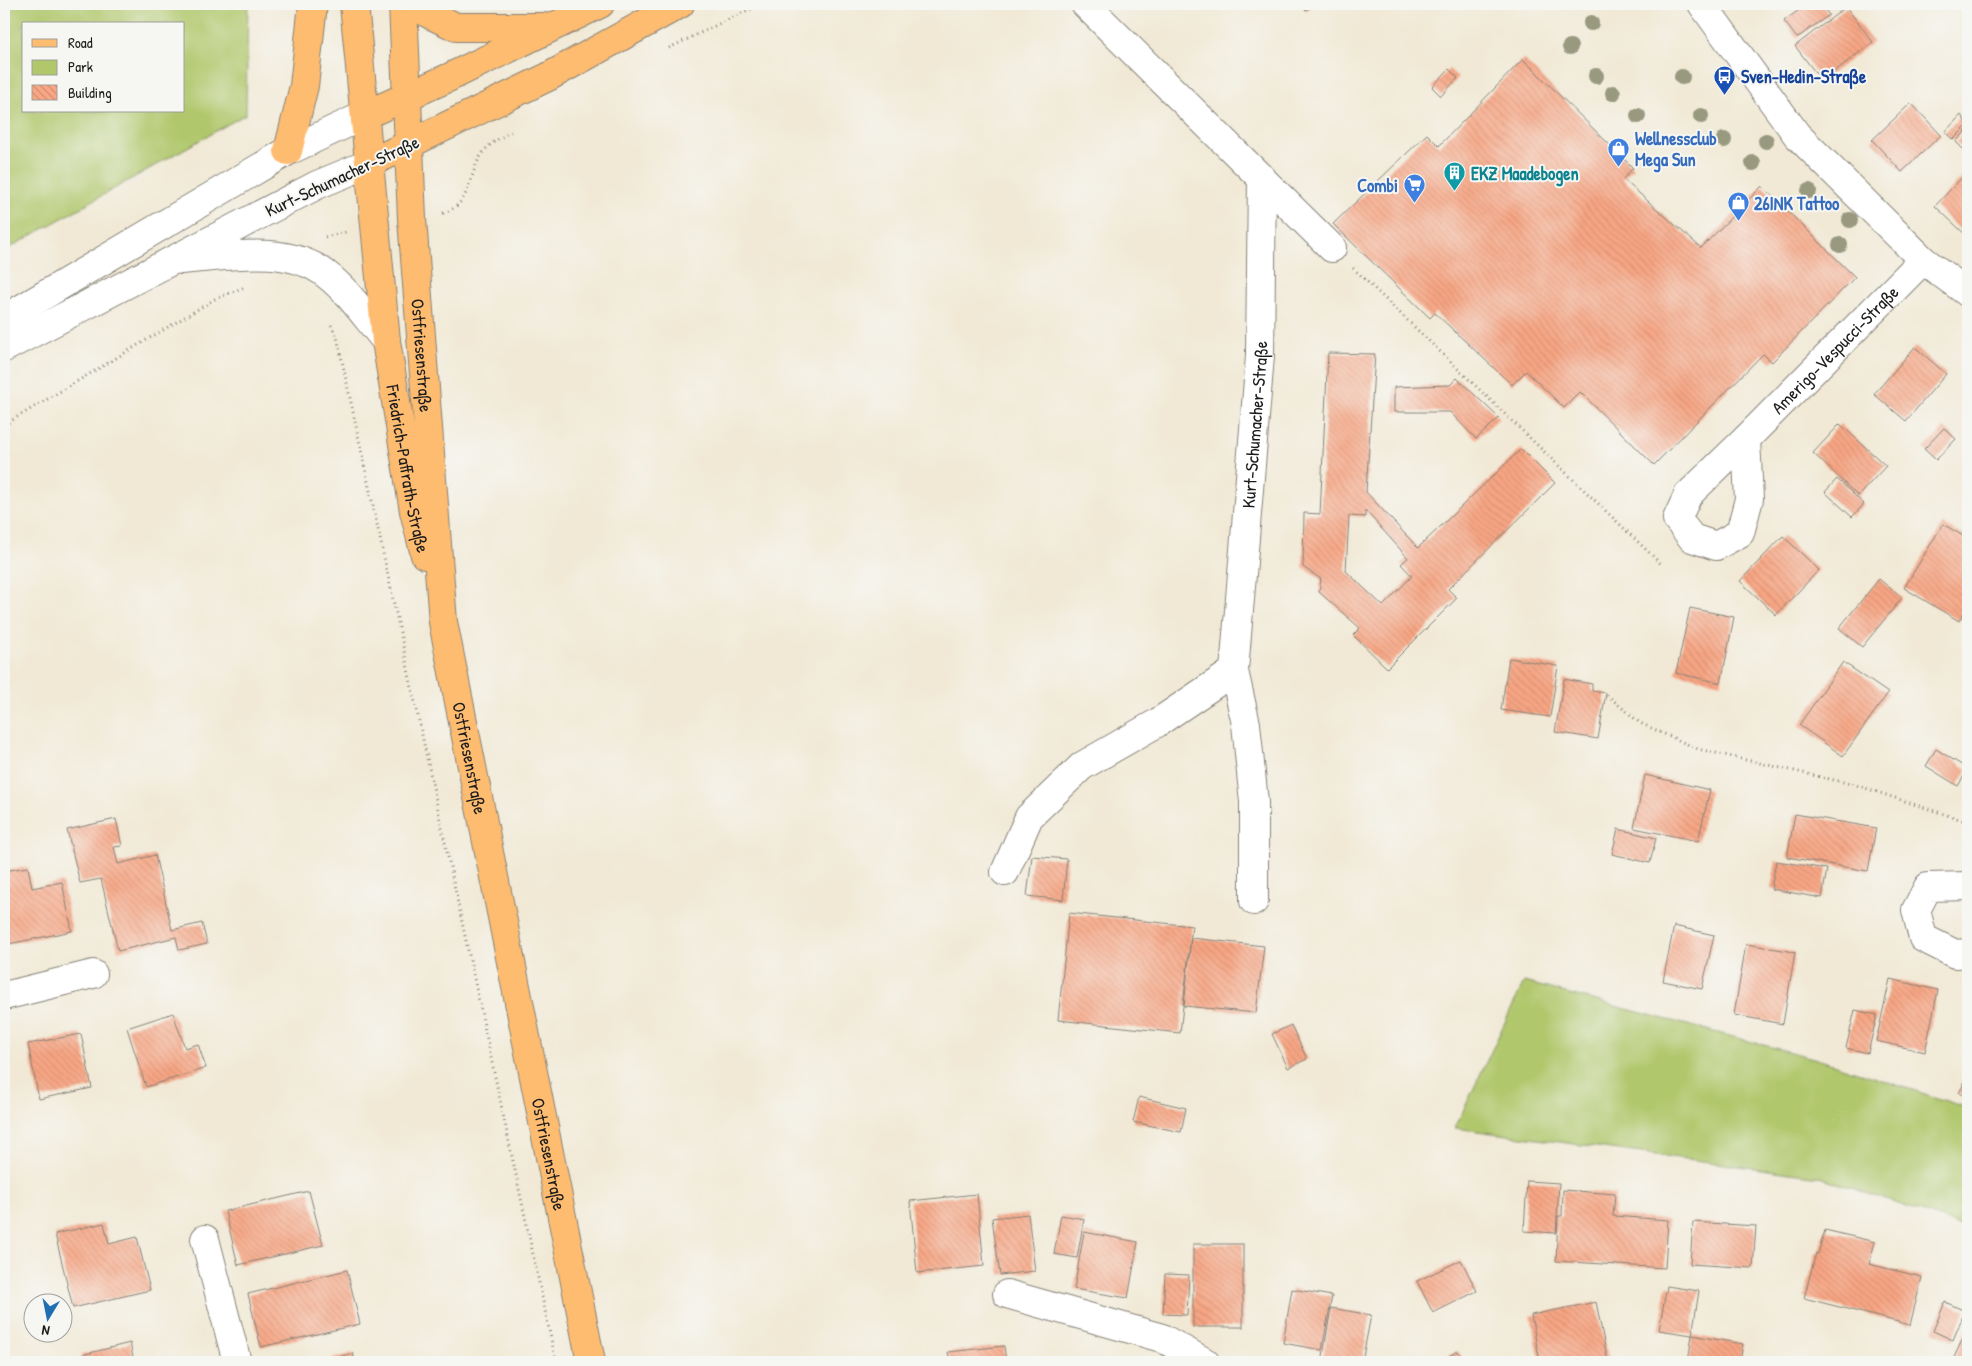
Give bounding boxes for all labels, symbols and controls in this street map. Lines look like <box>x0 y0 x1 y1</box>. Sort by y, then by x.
legend <box>22 22 185 112</box>
text: Road <box>68 32 93 53</box>
text: Park <box>68 56 93 77</box>
bus stop icon: Sven-Hedin-Straße <box>1713 64 1737 95</box>
place label: Sven-Hedin-Straße <box>1741 64 1867 90</box>
text: Building <box>68 82 112 103</box>
place label: Wellnessclub Mega Sun <box>1635 126 1717 173</box>
street label: Kurt-Schumacher-Straße <box>261 129 423 223</box>
shop icon: Wellnessclub Mega Sun <box>1607 136 1631 167</box>
building icon: EKZ Maadebogen <box>1443 161 1467 192</box>
place label: EKZ Maadebogen <box>1471 161 1579 187</box>
place label: Combi <box>1357 173 1398 198</box>
supermarket icon: Combi <box>1402 173 1426 204</box>
shop icon: 26INK Tattoo <box>1726 191 1750 222</box>
place label: 26INK Tattoo <box>1754 191 1840 216</box>
street label: Amerigo-Vespucci-Straße <box>1765 280 1904 419</box>
street label: Ostfriesenstraße <box>406 298 439 413</box>
street label: Kurt-Schumacher-Straße <box>1235 341 1273 509</box>
street label: Friedrich-Paffrath-Straße <box>381 382 436 555</box>
street label: Ostfriesenstraße <box>447 700 494 816</box>
street label: Ostfriesenstraße <box>526 1096 573 1212</box>
north arrow <box>22 1294 72 1344</box>
text: N <box>40 1321 51 1341</box>

